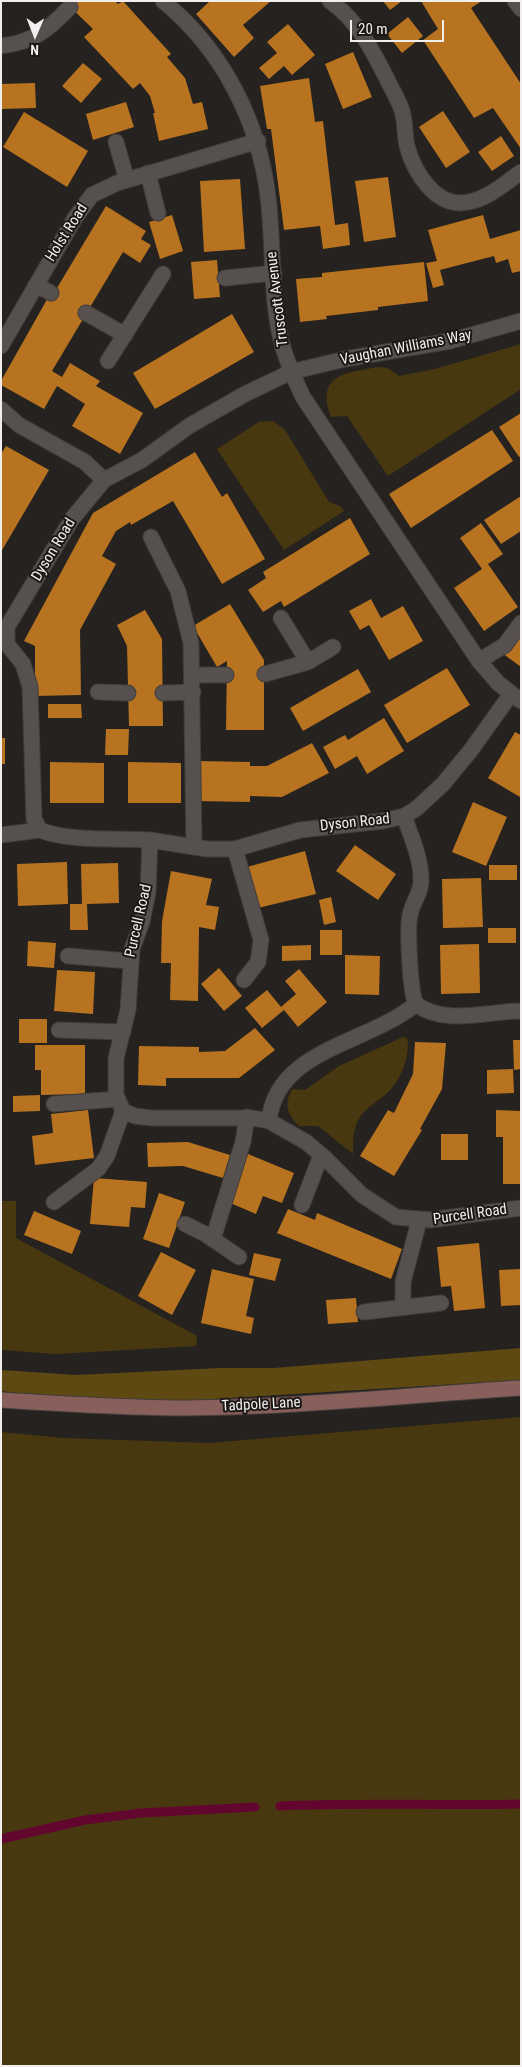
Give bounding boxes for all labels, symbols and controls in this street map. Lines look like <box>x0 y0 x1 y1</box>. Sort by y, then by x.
north arrow <box>10 10 60 60</box>
scale bar <box>352 10 446 42</box>
text: 20 m <box>358 20 388 38</box>
text: N <box>30 42 39 58</box>
street label: Holst Road <box>42 201 92 265</box>
street label: Truscott Avenue <box>263 250 293 348</box>
street label: Vaughan Williams Way <box>339 326 473 370</box>
street label: Dyson Road <box>28 515 80 585</box>
street label: Dyson Road <box>319 810 391 836</box>
street label: Purcell Road <box>122 883 156 959</box>
street label: Purcell Road <box>432 1201 508 1229</box>
street label: Tadpole Lane <box>221 1394 301 1416</box>

